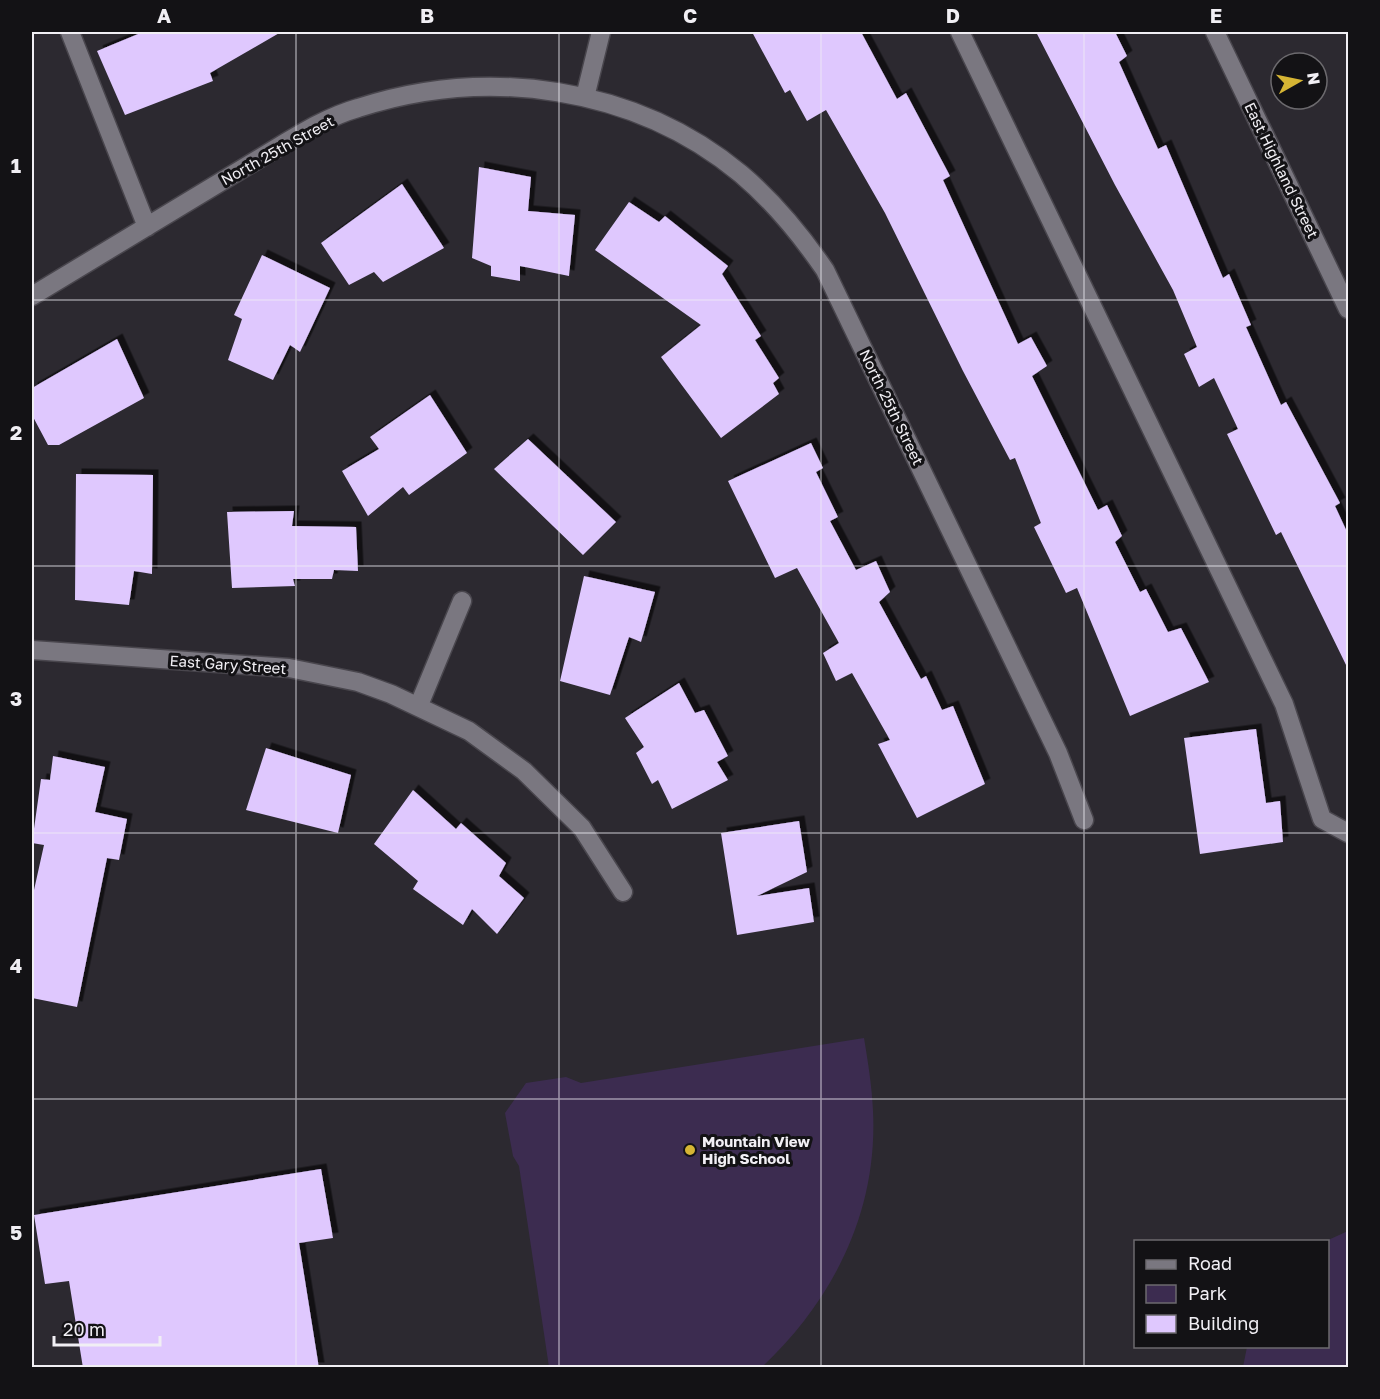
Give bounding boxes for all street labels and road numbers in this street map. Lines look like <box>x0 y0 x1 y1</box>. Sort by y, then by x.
street label: East Highland Street <box>1241 99 1323 241</box>
street label: North 25th Street <box>217 112 337 188</box>
street label: North 25th Street <box>856 346 928 468</box>
street label: East Gary Street <box>169 651 287 677</box>

